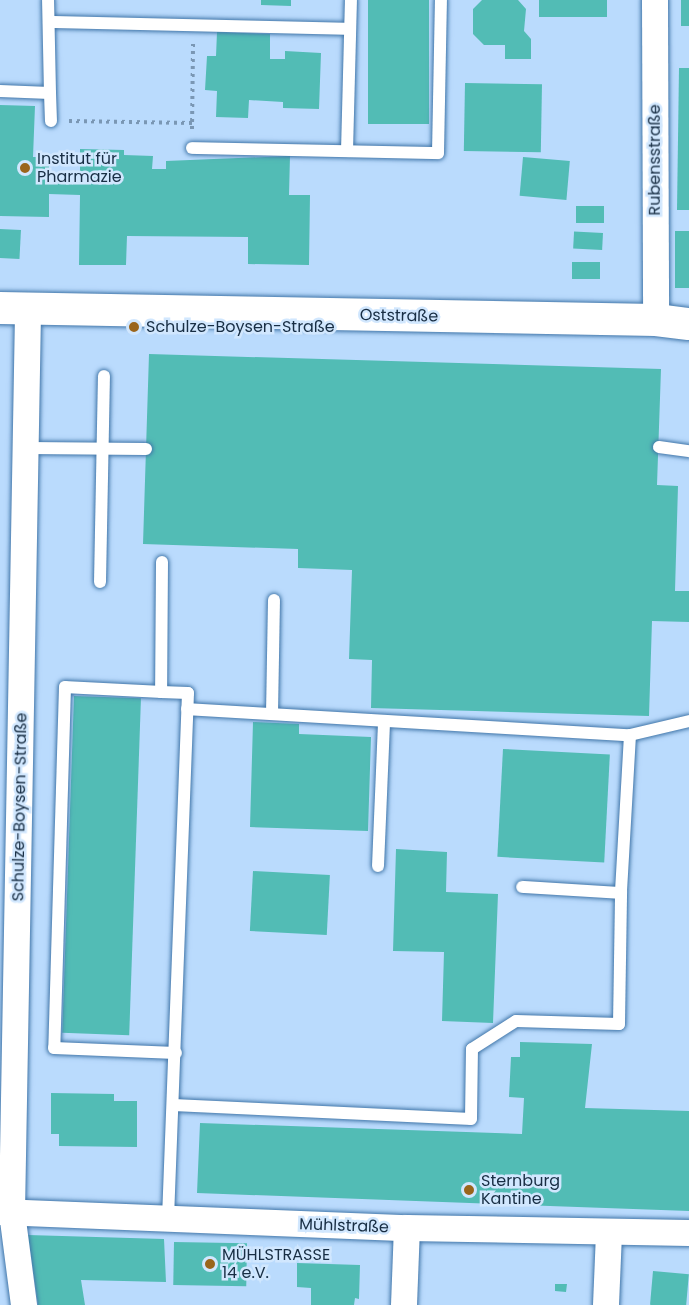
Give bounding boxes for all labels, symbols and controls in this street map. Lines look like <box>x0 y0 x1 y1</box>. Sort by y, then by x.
street label: Rubensstraße <box>645 104 665 216</box>
place label: Institut für Pharmazie <box>37 149 122 187</box>
marker: Institut für Pharmazie <box>18 161 32 175</box>
street label: Oststraße <box>360 306 438 326</box>
place label: Schulze-Boysen-Straße <box>146 317 335 337</box>
marker: Schulze-Boysen-Straße <box>127 320 141 334</box>
street label: Schulze-Boysen-Straße <box>9 712 31 902</box>
place label: Sternburg Kantine <box>481 1171 560 1209</box>
marker: Sternburg Kantine <box>462 1183 476 1197</box>
street label: Mühlstraße <box>299 1215 389 1237</box>
place label: MÜHLSTRASSE 14 e.V. <box>222 1245 330 1283</box>
marker: MÜHLSTRASSE 14 e.V. <box>203 1257 217 1271</box>

